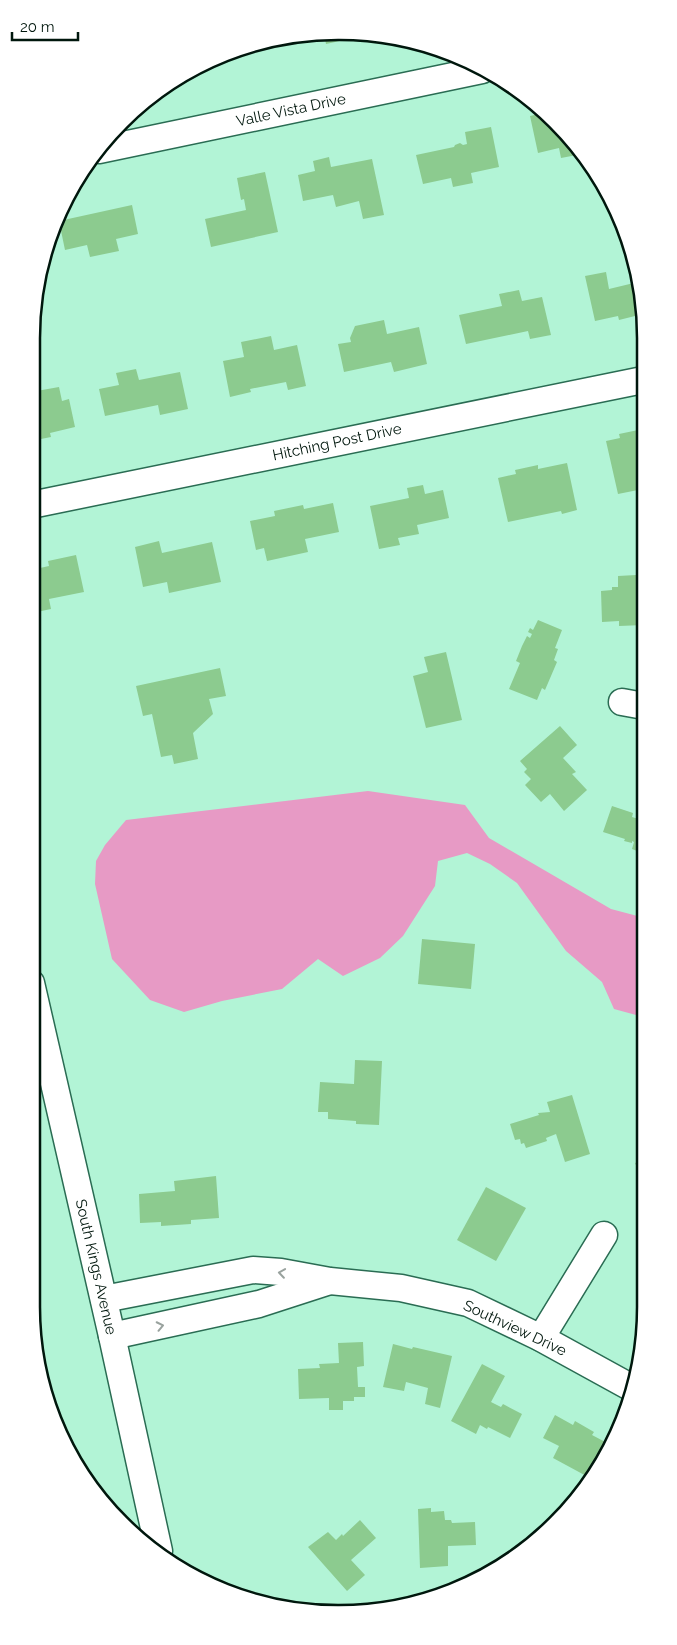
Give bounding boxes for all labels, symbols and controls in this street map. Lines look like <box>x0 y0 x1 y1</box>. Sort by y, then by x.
scale bar <box>12 10 79 42</box>
text: 20 m <box>20 18 55 36</box>
street label: Valle Vista Drive <box>235 90 348 130</box>
street label: Hitching Post Drive <box>271 420 403 464</box>
street label: South Kings Avenue <box>72 1197 120 1337</box>
one-way arrow <box>278 1268 286 1279</box>
street label: Southview Drive <box>461 1296 570 1360</box>
one-way arrow <box>156 1321 164 1331</box>

